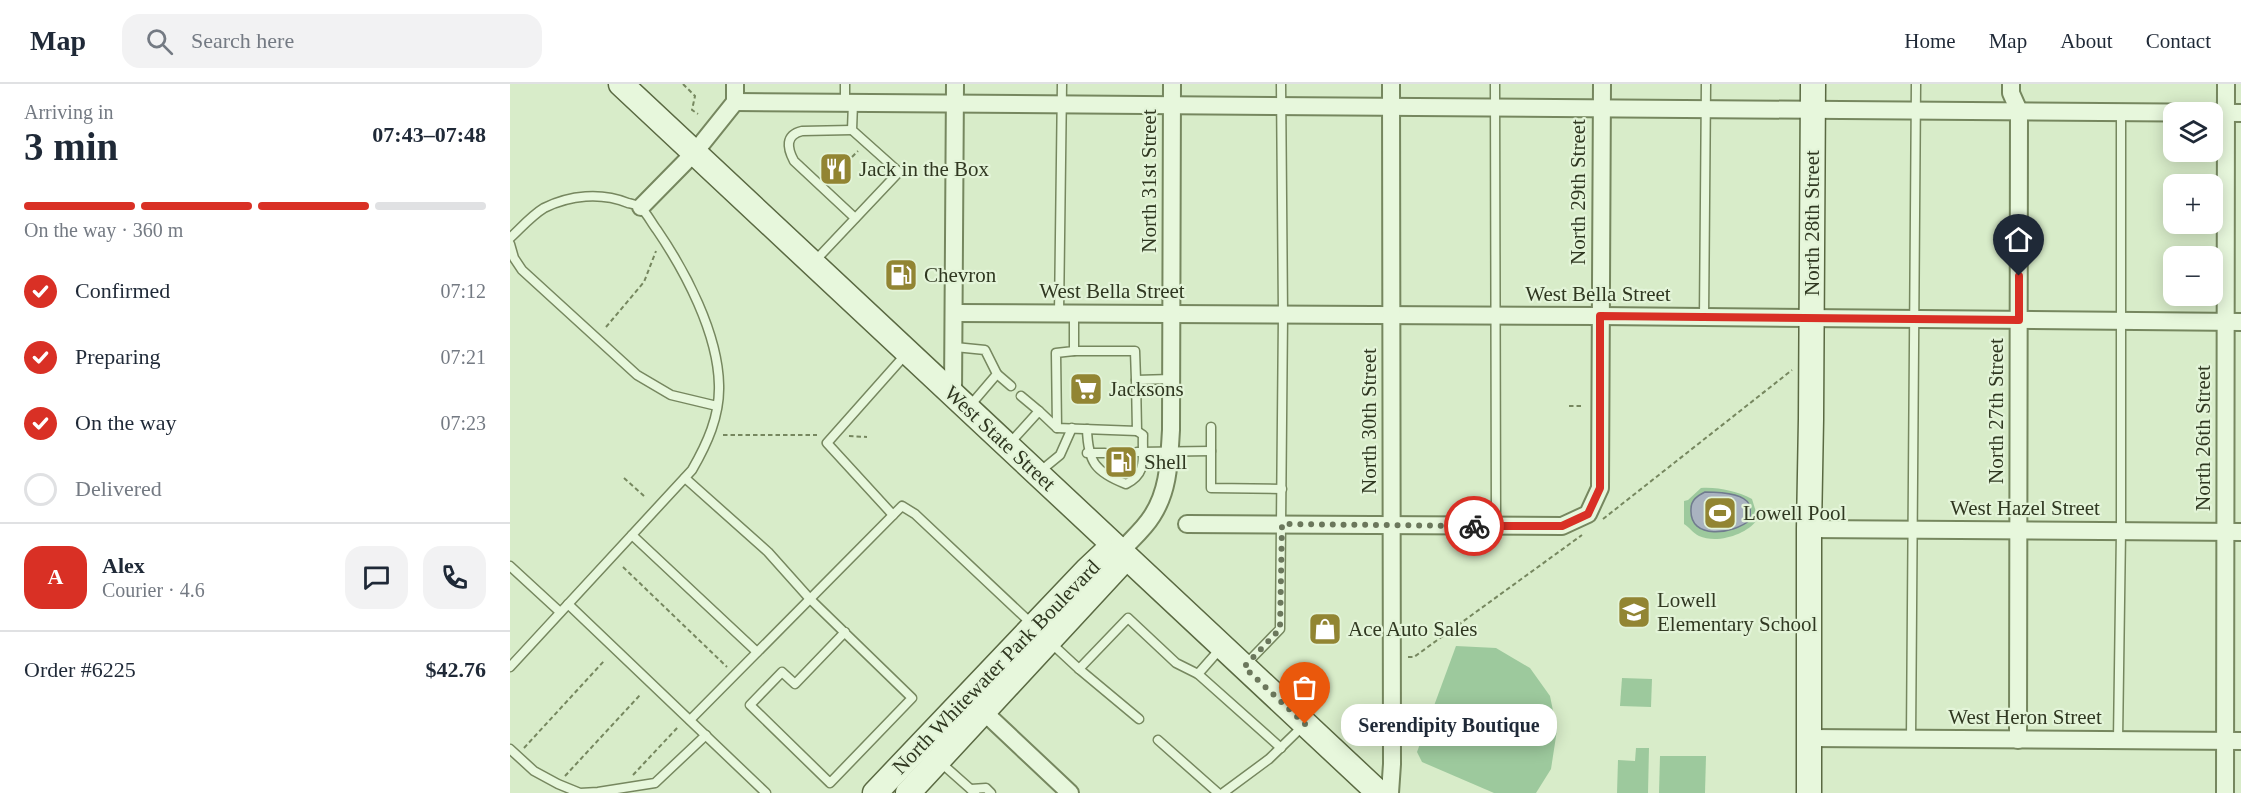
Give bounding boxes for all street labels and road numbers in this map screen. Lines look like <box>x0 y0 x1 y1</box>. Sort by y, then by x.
street label: North 31st Street <box>1137 109 1161 253</box>
street label: North 29th Street <box>1566 119 1590 265</box>
street label: North 28th Street <box>1800 150 1824 296</box>
street label: West Bella Street <box>1039 279 1185 303</box>
street label: West Bella Street <box>1525 282 1671 306</box>
street label: North 27th Street <box>1984 338 2008 484</box>
street label: North 30th Street <box>1357 348 1381 494</box>
street label: North 26th Street <box>2191 365 2215 511</box>
street label: West State Street <box>940 380 1061 496</box>
street label: West Hazel Street <box>1950 496 2100 520</box>
street label: North Whitewater Park Boulevard <box>887 555 1105 779</box>
street label: West Heron Street <box>1948 705 2102 729</box>

